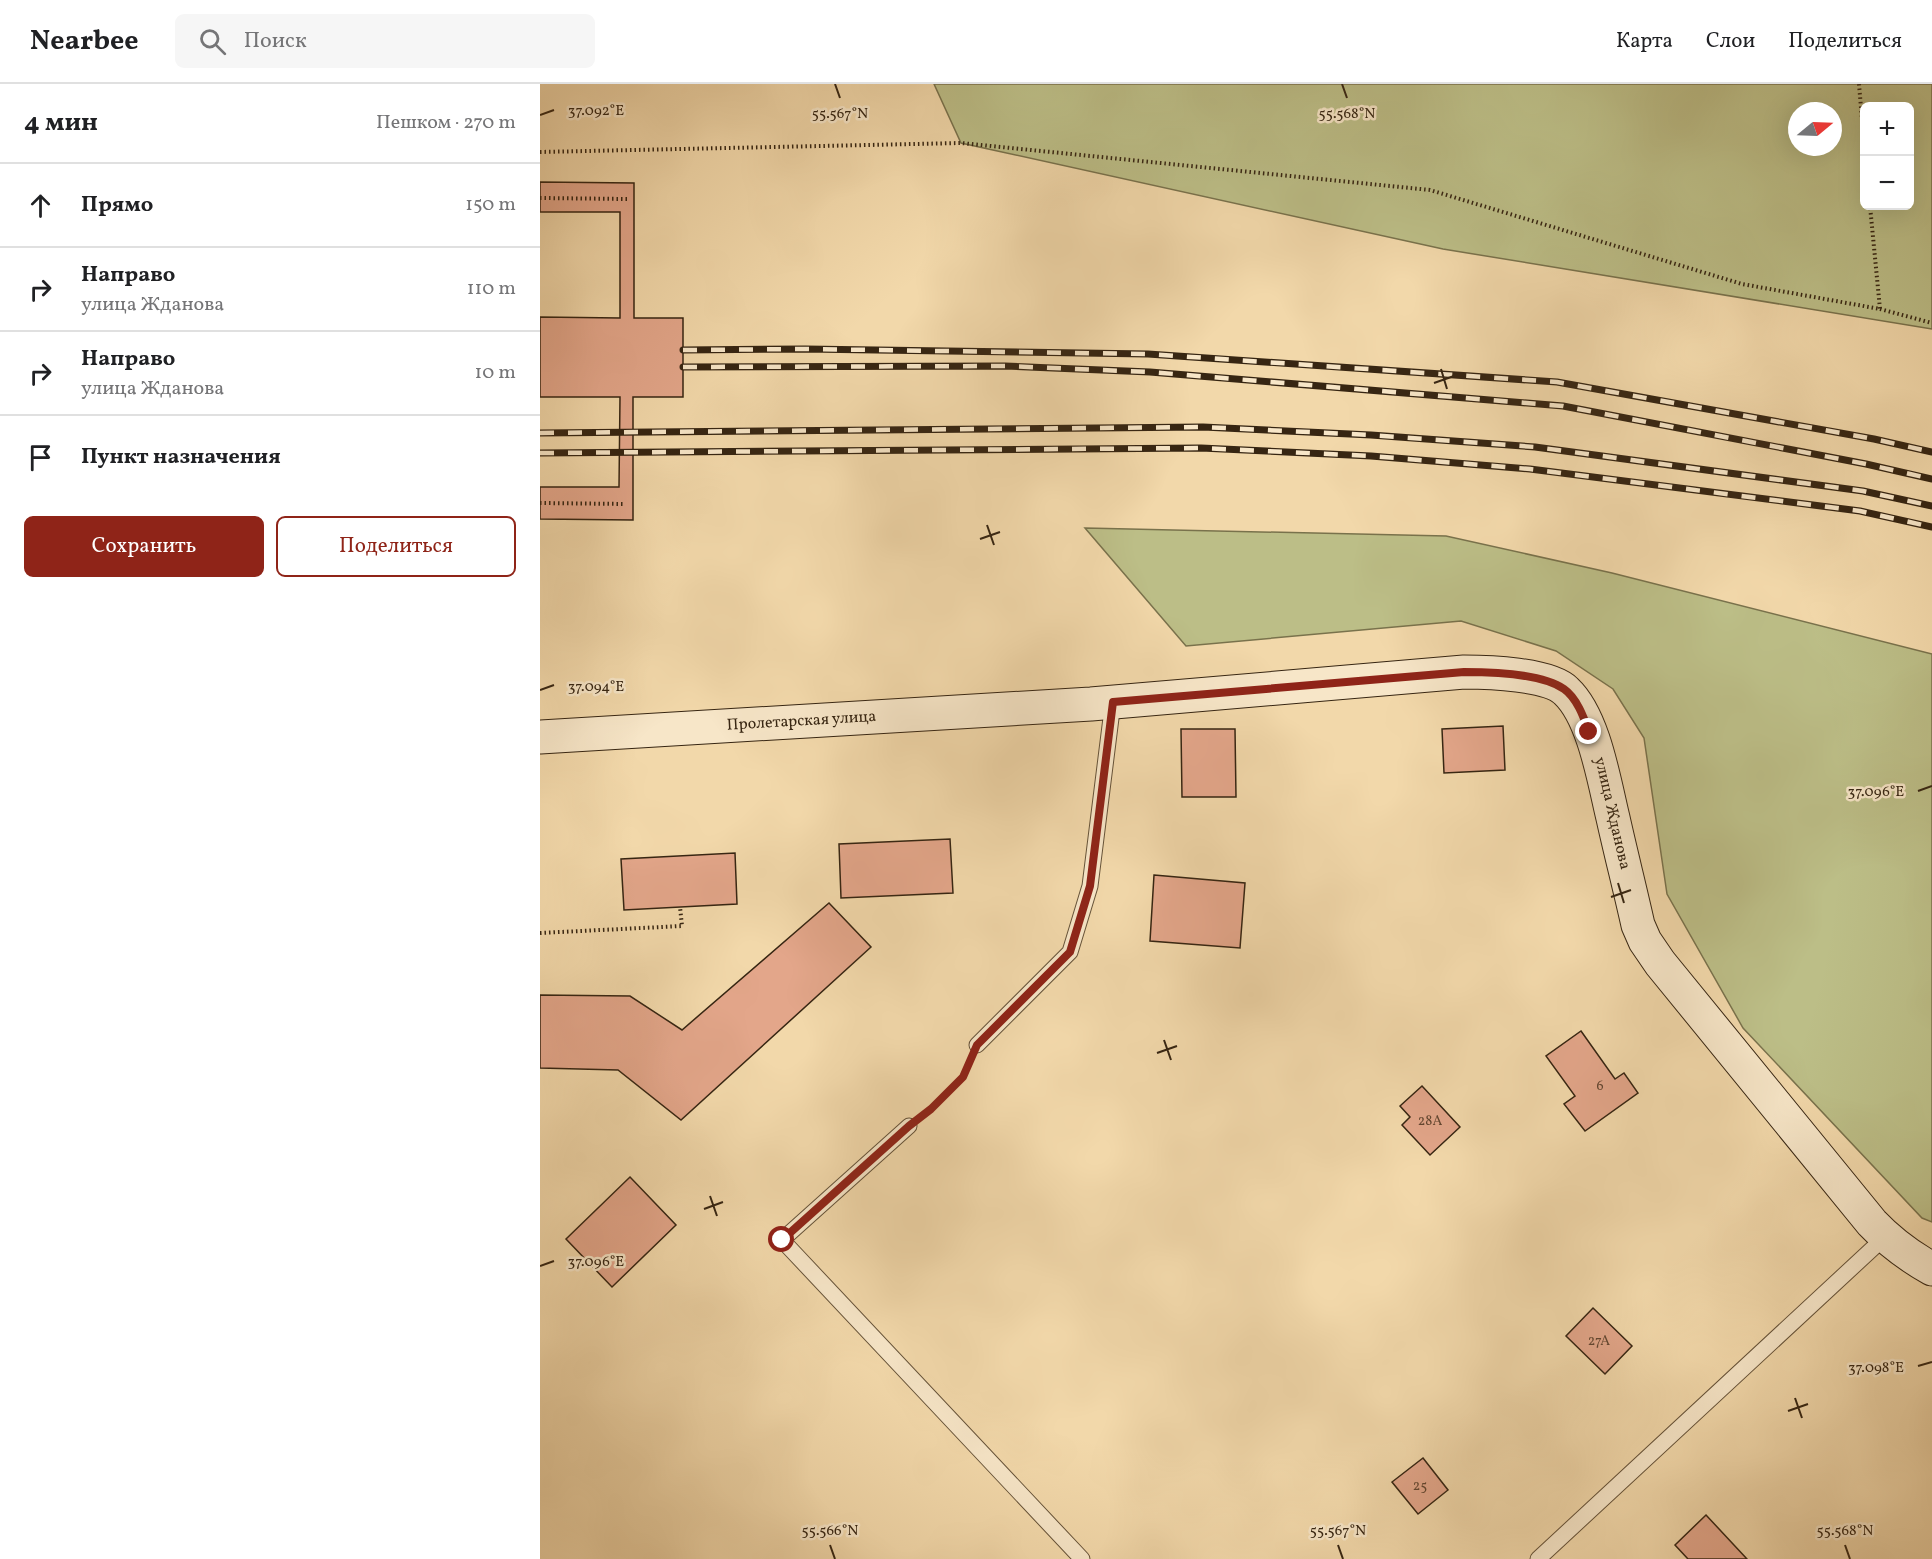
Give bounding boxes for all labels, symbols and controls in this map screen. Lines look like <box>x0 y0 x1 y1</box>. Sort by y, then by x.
search box <box>175 14 595 68</box>
text: Nearbee <box>30 22 139 61</box>
icon: search <box>196 25 229 58</box>
text: Поиск <box>244 26 307 57</box>
text: Карта <box>1616 27 1673 56</box>
text: Слои <box>1706 27 1755 56</box>
text: Поделиться <box>1788 27 1902 56</box>
text: 37.092°E <box>568 101 624 122</box>
north arrow <box>1788 102 1842 156</box>
map controls <box>1860 102 1914 210</box>
button: + <box>1860 102 1914 156</box>
text: 55.567°N <box>812 104 868 125</box>
text: 55.568°N <box>1319 104 1375 125</box>
text: 4 мин <box>24 105 98 141</box>
text: Пешком · 270 m <box>376 109 516 137</box>
button: − <box>1860 156 1914 210</box>
icon: ahead <box>24 189 57 222</box>
text: Прямо <box>81 190 153 221</box>
text: 150 m <box>465 191 516 219</box>
text: Направо <box>81 260 175 291</box>
icon: right <box>24 273 57 306</box>
text: 110 m <box>467 275 516 303</box>
text: улица Жданова <box>81 291 224 319</box>
text: Направо <box>81 344 175 375</box>
icon: right <box>24 357 57 390</box>
text: 10 m <box>475 359 516 387</box>
text: улица Жданова <box>81 375 224 403</box>
icon: arrive <box>24 441 57 474</box>
text: Пункт назначения <box>81 442 281 473</box>
button: Сохранить <box>24 516 264 577</box>
button: Поделиться <box>276 516 516 577</box>
text: 37.094°E <box>568 677 624 698</box>
street label: Пролетарская улица <box>726 706 877 737</box>
route end <box>1575 718 1601 744</box>
street label: улица Жданова <box>1588 755 1636 872</box>
text: 37.096°E <box>1848 782 1904 803</box>
house number: 6 <box>1596 1077 1604 1096</box>
house number: 28А <box>1418 1112 1442 1131</box>
route start <box>768 1226 794 1252</box>
text: 37.096°E <box>568 1252 624 1273</box>
house number: 27А <box>1588 1332 1610 1351</box>
text: 37.098°E <box>1848 1358 1904 1379</box>
house number: 25 <box>1413 1477 1427 1496</box>
text: 55.566°N <box>802 1521 858 1542</box>
text: 55.567°N <box>1310 1521 1366 1542</box>
text: 55.568°N <box>1817 1521 1873 1542</box>

